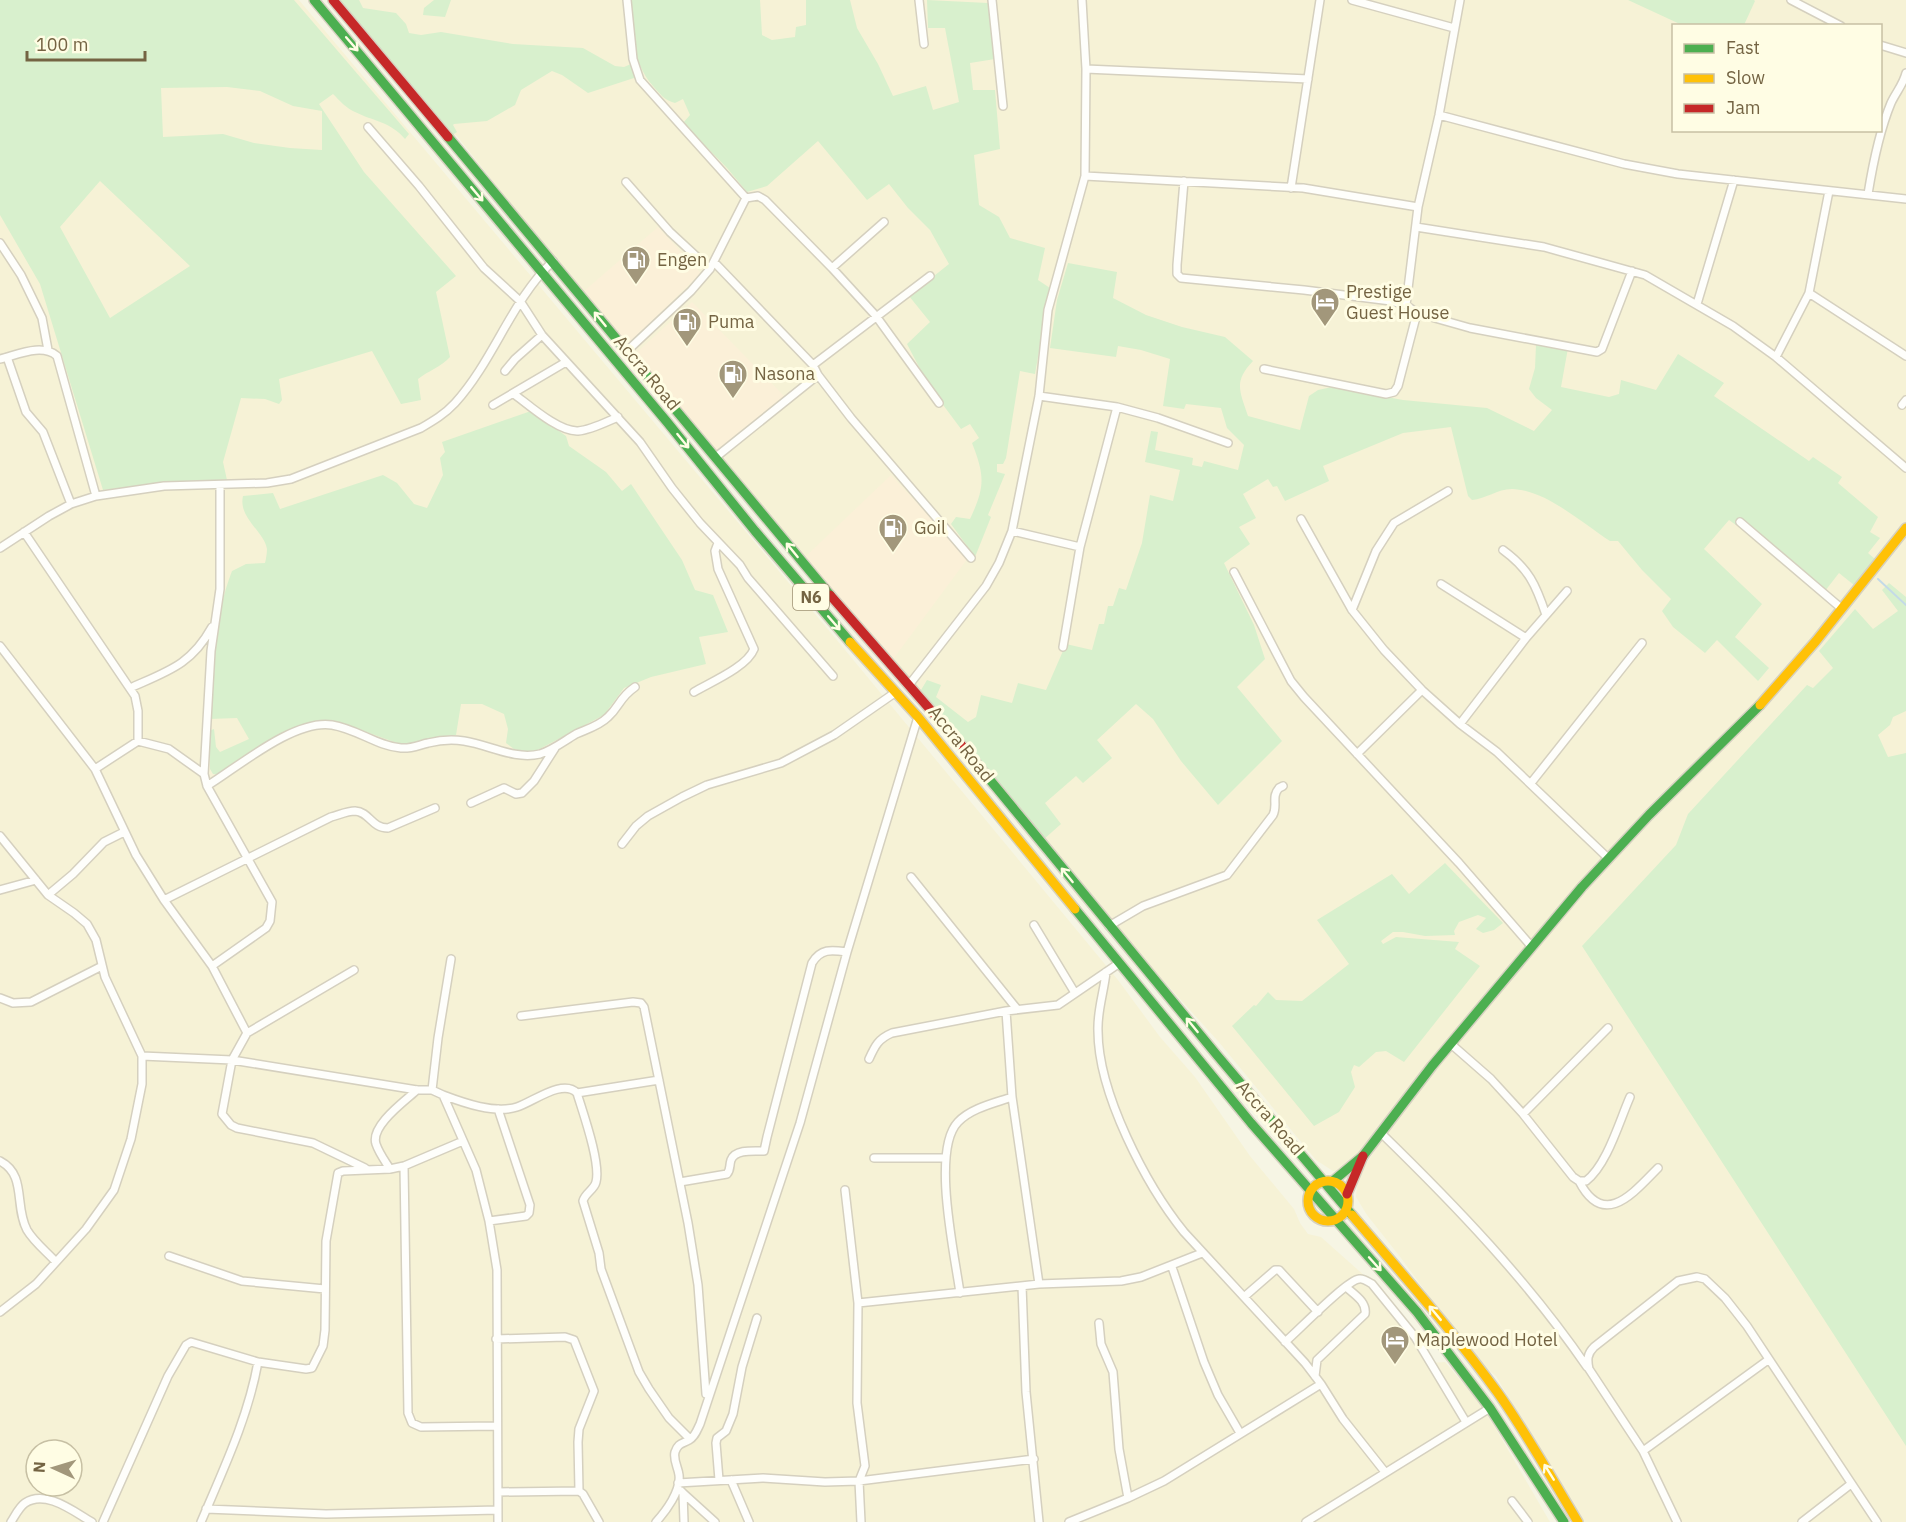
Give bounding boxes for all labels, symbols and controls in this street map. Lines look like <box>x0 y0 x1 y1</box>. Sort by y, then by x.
scale bar <box>27 24 146 62</box>
legend <box>1672 24 1882 132</box>
text: 100 m <box>36 33 88 56</box>
one-way arrow <box>346 36 359 52</box>
text: Fast <box>1726 36 1760 59</box>
text: Slow <box>1726 66 1765 89</box>
text: Jam <box>1726 96 1761 119</box>
one-way arrow <box>470 186 484 201</box>
fuel station icon: Engen <box>620 244 652 286</box>
place label: Engen <box>657 248 707 271</box>
place label: Prestige Guest House <box>1346 280 1450 324</box>
hotel icon: Prestige Guest House <box>1309 286 1341 328</box>
fuel station icon: Puma <box>671 306 703 348</box>
place label: Puma <box>708 310 755 333</box>
one-way arrow <box>594 311 607 327</box>
street label: Accra Road <box>609 330 686 415</box>
fuel station icon: Nasona <box>717 358 749 400</box>
place label: Nasona <box>754 362 815 385</box>
one-way arrow <box>676 433 689 449</box>
fuel station icon: Goil <box>877 512 909 554</box>
place label: Goil <box>914 516 946 539</box>
one-way arrow <box>785 542 798 558</box>
road number: N6 <box>793 584 829 610</box>
one-way arrow <box>827 615 841 630</box>
street label: Accra Road <box>924 701 999 786</box>
one-way arrow <box>1061 867 1074 883</box>
one-way arrow <box>1185 1017 1198 1033</box>
street label: Accra Road <box>1232 1076 1309 1160</box>
one-way arrow <box>1368 1256 1382 1271</box>
one-way arrow <box>1429 1305 1442 1321</box>
hotel icon: Maplewood Hotel <box>1379 1324 1411 1366</box>
place label: Maplewood Hotel <box>1416 1328 1558 1351</box>
north arrow <box>24 1438 84 1498</box>
text: N <box>29 1460 49 1473</box>
one-way arrow <box>1542 1463 1555 1480</box>

